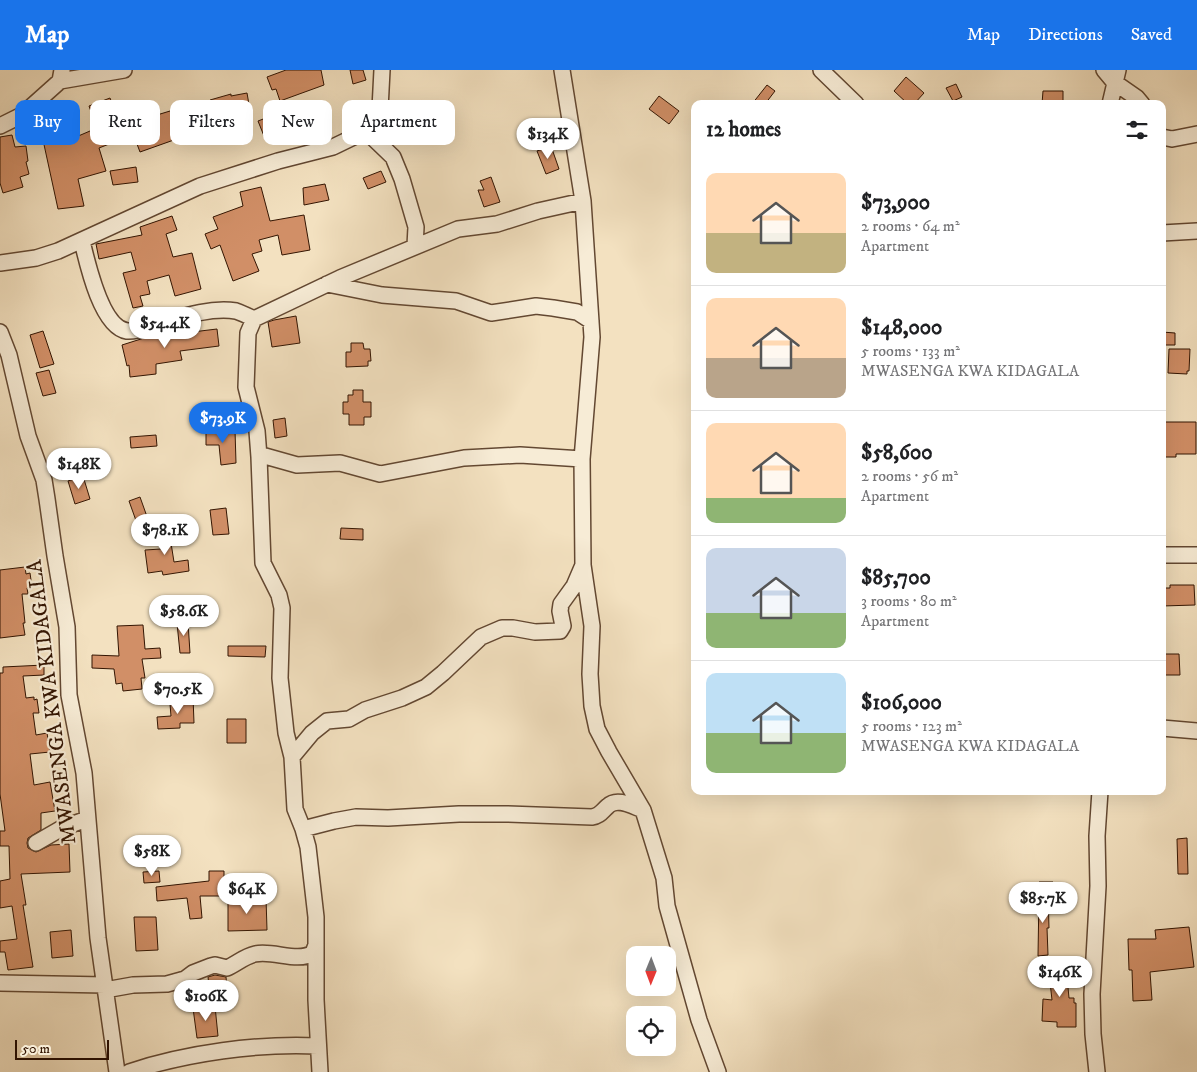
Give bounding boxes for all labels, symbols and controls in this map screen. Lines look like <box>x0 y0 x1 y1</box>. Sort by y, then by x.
text: Map <box>25 20 69 50</box>
text: Map <box>967 24 1000 46</box>
text: Directions <box>1028 24 1103 46</box>
text: Saved <box>1131 24 1172 46</box>
chip: Buy <box>15 100 80 145</box>
chip: Rent <box>90 100 160 145</box>
chip: Filters <box>170 100 253 145</box>
chip: New <box>263 100 332 145</box>
chip: Apartment <box>342 100 455 145</box>
icon: filters <box>1123 116 1151 144</box>
text: 12 homes <box>706 117 781 143</box>
pin: $134K <box>513 118 583 160</box>
text: $134K <box>527 124 569 144</box>
text: $73,900 <box>861 190 930 216</box>
icon: home <box>746 193 806 253</box>
text: 2 rooms · 64 m² <box>861 216 960 236</box>
text: Apartment <box>861 236 929 256</box>
pin: $54.4K <box>124 306 206 349</box>
text: $54.4K <box>140 313 190 333</box>
text: $148,000 <box>861 315 942 341</box>
icon: home <box>746 318 806 378</box>
text: 5 rooms · 133 m² <box>861 341 960 361</box>
text: MWASENGA KWA KIDAGALA <box>861 361 1079 381</box>
pin: $73.9K <box>182 402 264 444</box>
text: $73.9K <box>200 408 246 428</box>
text: $58,600 <box>861 440 933 466</box>
icon: home <box>746 443 806 503</box>
pin: $148K <box>44 448 114 490</box>
text: $148K <box>57 454 101 474</box>
text: 2 rooms · 56 m² <box>861 466 958 486</box>
text: Apartment <box>861 486 929 506</box>
pin: $78.1K <box>124 514 206 556</box>
text: $78.1K <box>142 520 188 540</box>
street label: MWASENGA KWA KIDAGALA <box>22 557 82 846</box>
text: $85,700 <box>861 565 931 591</box>
icon: home <box>746 568 806 628</box>
text: 3 rooms · 80 m² <box>861 591 957 611</box>
pin: $58.6K <box>143 594 225 637</box>
text: $58.6K <box>160 601 208 621</box>
text: Apartment <box>861 611 929 631</box>
pin: $70.5K <box>137 672 219 715</box>
text: $70.5K <box>154 679 202 699</box>
text: $106,000 <box>861 690 942 716</box>
icon: home <box>746 693 806 753</box>
text: 5 rooms · 123 m² <box>861 716 962 736</box>
text: MWASENGA KWA KIDAGALA <box>861 736 1079 756</box>
pin: $58K <box>122 834 182 877</box>
text: $58K <box>134 841 170 861</box>
pin: $64K <box>217 872 277 915</box>
text: $64K <box>228 879 266 899</box>
pin: $85.7K <box>1002 882 1084 924</box>
text: $85.7K <box>1020 888 1066 908</box>
north arrow <box>626 946 676 996</box>
map controls <box>626 946 676 1056</box>
pin: $146K <box>1025 956 1095 998</box>
text: $146K <box>1038 962 1082 982</box>
pin: $106K <box>171 980 241 1022</box>
text: $106K <box>185 986 227 1006</box>
button: locate <box>626 1006 676 1056</box>
scale bar <box>15 1037 109 1060</box>
text: 50 m <box>22 1040 50 1058</box>

